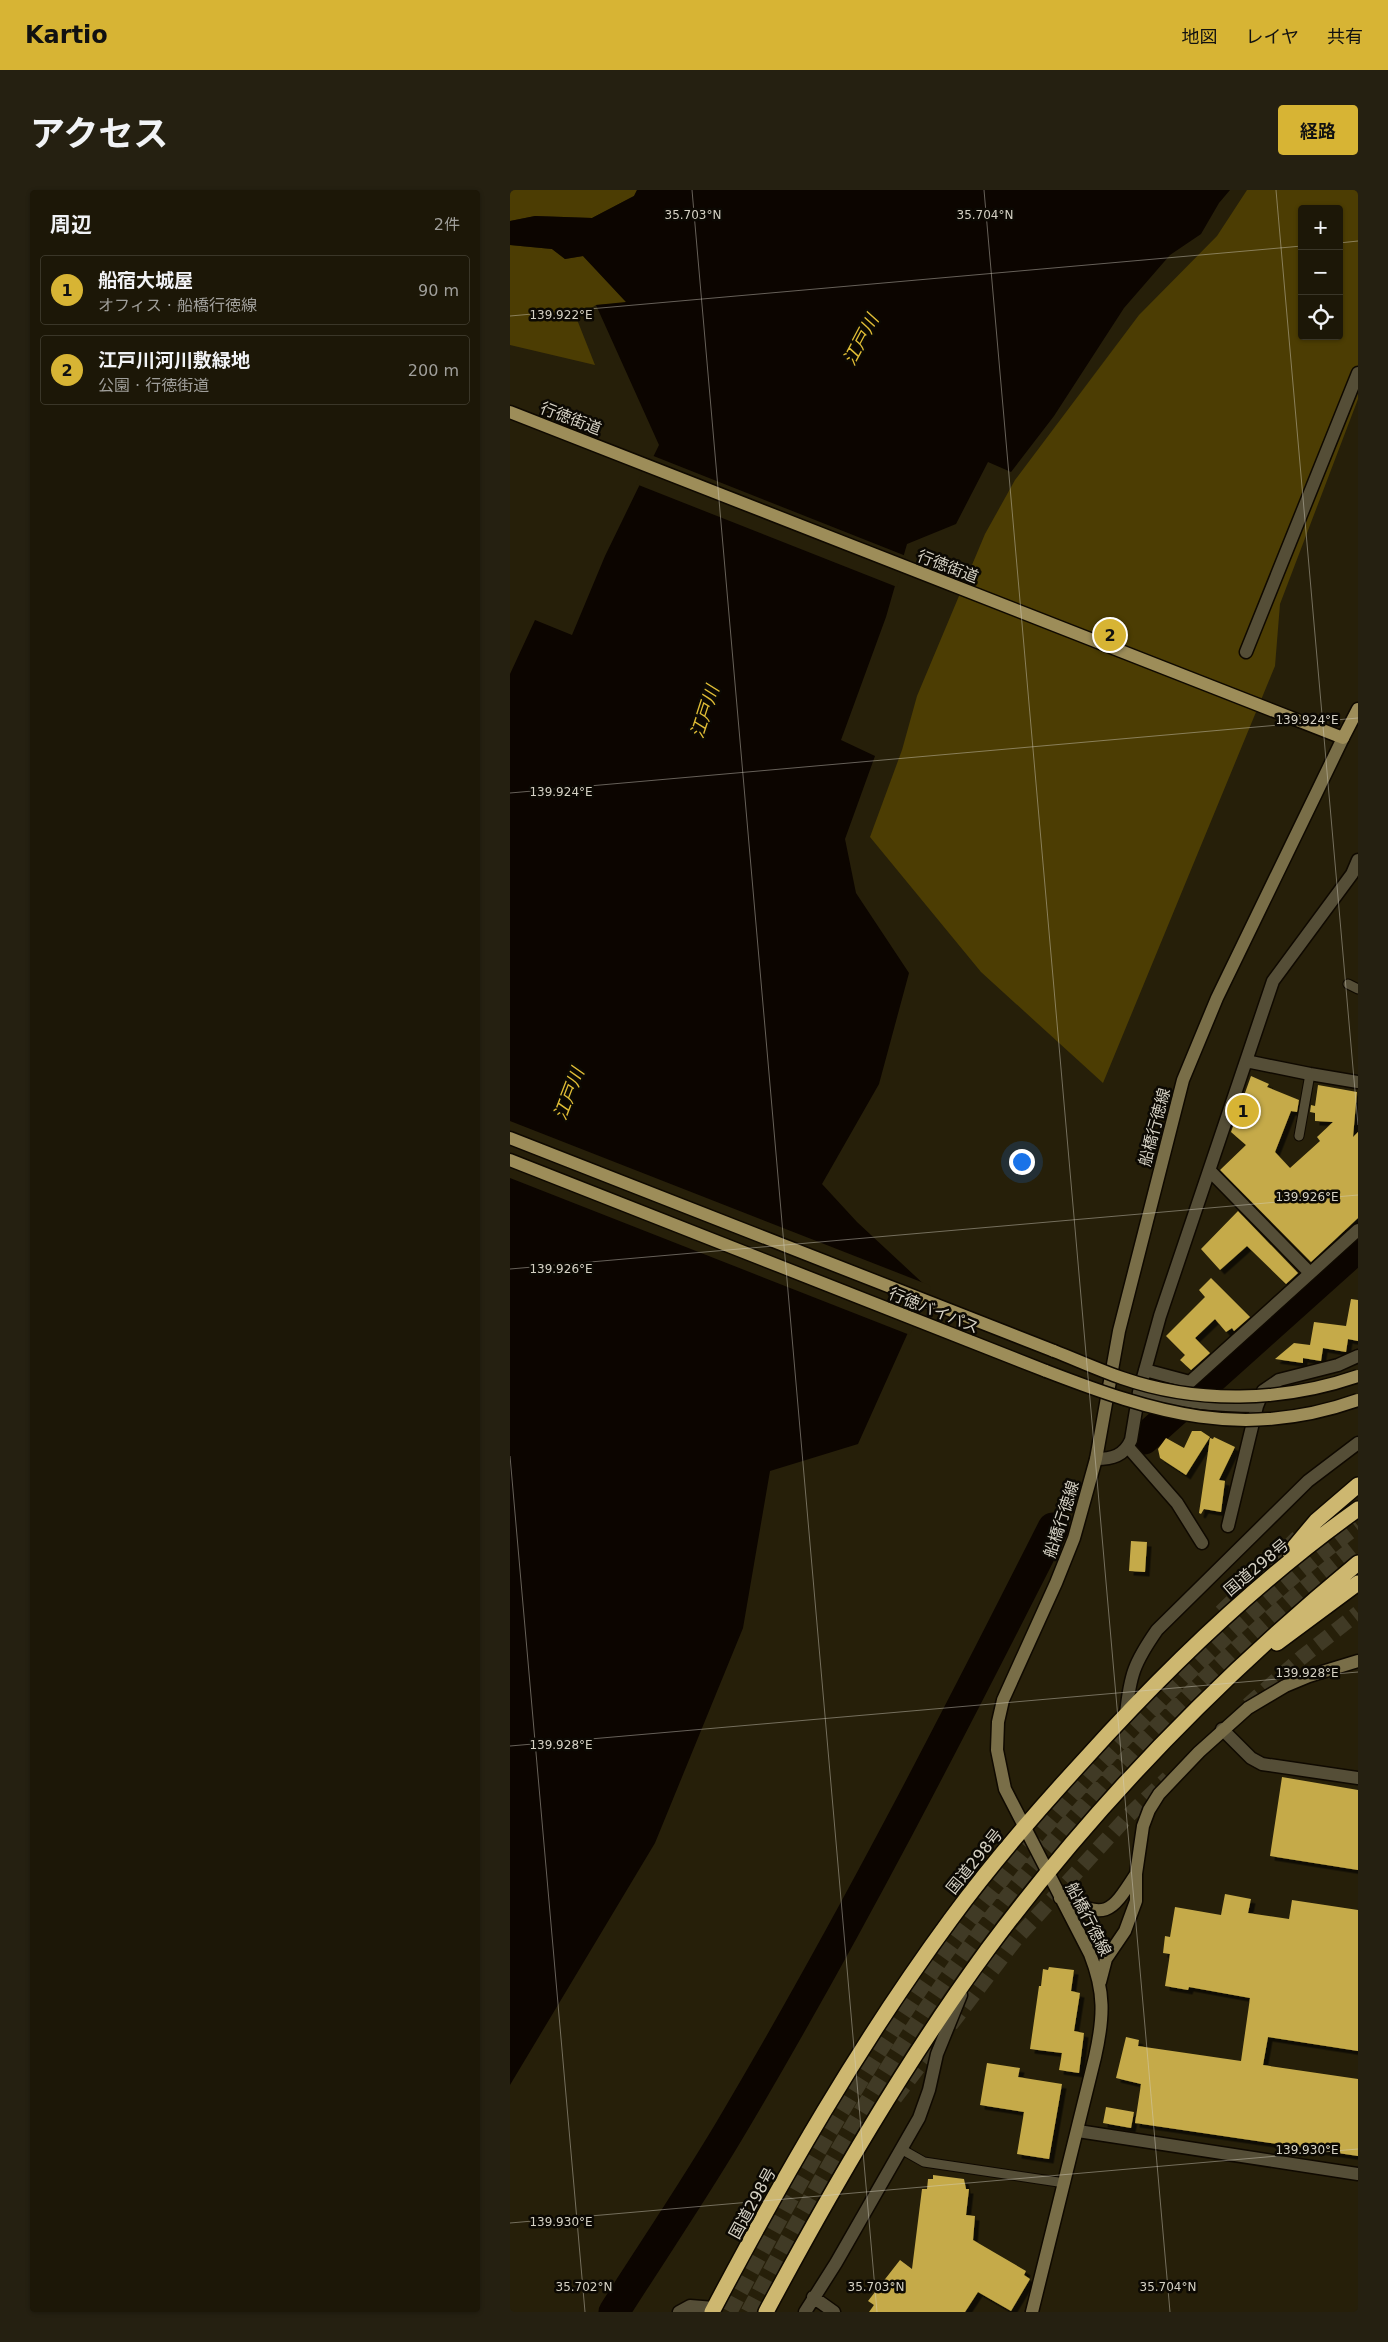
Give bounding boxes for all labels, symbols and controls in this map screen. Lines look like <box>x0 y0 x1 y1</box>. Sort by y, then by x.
text: Kartio <box>25 21 108 49</box>
text: 地図 <box>1182 26 1218 47</box>
text: レイヤ <box>1246 26 1299 47</box>
text: 共有 <box>1327 26 1363 47</box>
button: 経路 <box>1278 105 1358 155</box>
text: アクセス <box>30 114 168 154</box>
map controls <box>1298 205 1343 340</box>
button: + <box>1298 205 1343 250</box>
text: 35.703°N <box>665 208 721 222</box>
text: 35.704°N <box>957 208 1013 222</box>
text: 周辺 <box>50 213 92 237</box>
text: 2件 <box>434 215 460 234</box>
button: − <box>1298 250 1343 295</box>
text: 船宿大城屋 <box>98 269 193 291</box>
text: 1 <box>61 281 73 300</box>
text: 90 m <box>418 281 459 300</box>
button: locate <box>1298 295 1343 340</box>
text: オフィス · 船橋行徳線 <box>98 296 257 315</box>
text: 139.922°E <box>529 308 593 322</box>
water label: 江戸川 <box>839 309 883 369</box>
text: 江戸川河川敷緑地 <box>98 349 250 371</box>
text: 2 <box>61 361 73 380</box>
text: 200 m <box>408 361 459 380</box>
text: 公園 · 行徳街道 <box>98 376 209 395</box>
street label: 行徳街道 <box>538 398 604 439</box>
street label: 行徳街道 <box>915 546 981 587</box>
pin: 2 <box>1094 616 1126 654</box>
water label: 江戸川 <box>686 681 723 741</box>
text: 139.924°E <box>1275 713 1339 727</box>
text: 139.924°E <box>529 785 593 799</box>
water label: 江戸川 <box>549 1063 589 1123</box>
street label: 船橋行徳線 <box>1135 1086 1174 1168</box>
pin: 1 <box>1227 1092 1259 1130</box>
your location <box>1009 1149 1035 1175</box>
text: 139.926°E <box>1275 1190 1339 1204</box>
text: 139.926°E <box>529 1262 593 1276</box>
street label: 行徳バイパス <box>886 1284 982 1337</box>
street label: 船橋行徳線 <box>1040 1478 1083 1560</box>
street label: 国道298号 <box>1220 1535 1293 1600</box>
text: 139.928°E <box>1275 1666 1339 1680</box>
text: 139.928°E <box>529 1738 593 1752</box>
street label: 国道298号 <box>942 1825 1006 1898</box>
street label: 船橋行徳線 <box>1062 1879 1115 1959</box>
text: 139.930°E <box>1275 2143 1339 2157</box>
street label: 国道298号 <box>725 2164 780 2242</box>
text: 139.930°E <box>529 2215 593 2229</box>
text: 35.702°N <box>556 2280 612 2294</box>
text: 35.703°N <box>848 2280 904 2294</box>
text: 35.704°N <box>1140 2280 1196 2294</box>

